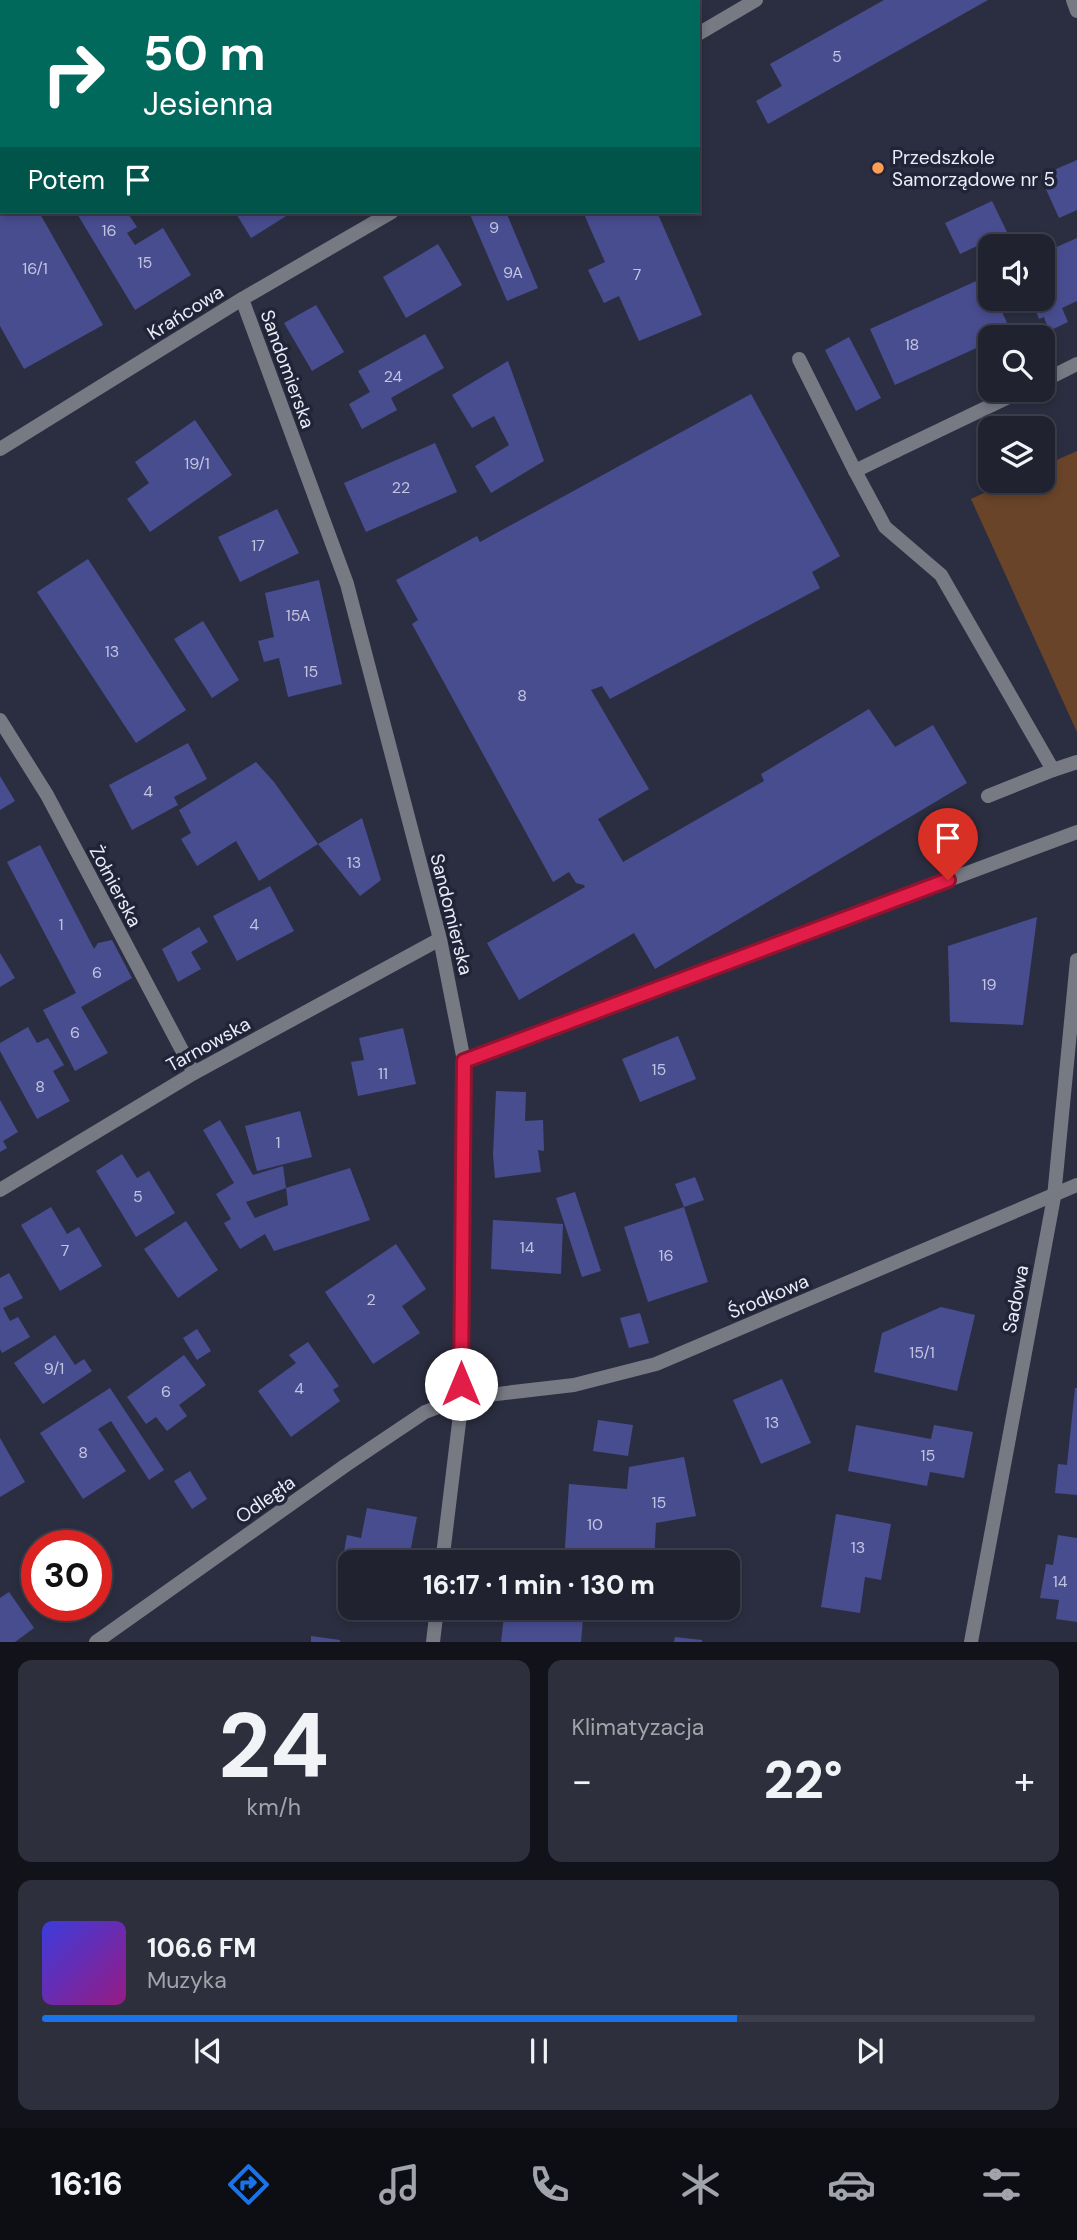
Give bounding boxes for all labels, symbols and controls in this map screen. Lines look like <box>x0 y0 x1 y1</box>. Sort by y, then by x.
text: 50 m <box>143 21 266 85</box>
icon: right <box>28 28 119 119</box>
house number: 5 <box>832 46 842 67</box>
text: Jesienna <box>143 83 273 125</box>
place label: Przedszkole Samorządowe nr 5 <box>892 145 1055 192</box>
marker: Przedszkole Samorządowe nr 5 <box>870 160 886 176</box>
icon: arrive <box>119 161 157 199</box>
text: Potem <box>28 163 105 197</box>
house number: 9 <box>489 217 499 238</box>
house number: 16 <box>101 220 117 241</box>
map controls <box>978 234 1055 493</box>
button: sound <box>978 234 1055 311</box>
house number: 15 <box>138 252 152 273</box>
house number: 16/1 <box>22 258 48 279</box>
house number: 9A <box>503 262 523 283</box>
house number: 7 <box>633 264 641 285</box>
street label: Krańcowa <box>142 279 228 346</box>
street label: Sandomierska <box>255 307 321 432</box>
button: search <box>978 325 1055 402</box>
house number: 18 <box>905 334 919 355</box>
house number: 24 <box>384 366 403 387</box>
button: layers <box>978 416 1055 493</box>
house number: 19/1 <box>184 453 210 474</box>
house number: 22 <box>392 477 410 498</box>
house number: 17 <box>251 535 265 556</box>
house number: 15A <box>286 605 311 626</box>
house number: 13 <box>105 641 119 662</box>
house number: 15 <box>304 661 318 682</box>
house number: 8 <box>517 685 527 706</box>
house number: 4 <box>143 781 153 802</box>
pin <box>918 808 978 880</box>
icon: arrive <box>929 819 967 857</box>
street label: Żołnierska <box>84 841 147 931</box>
street label: Sandomierska <box>424 851 479 977</box>
house number: 13 <box>347 852 361 873</box>
house number: 1 <box>59 914 64 935</box>
house number: 4 <box>249 914 259 935</box>
house number: 6 <box>92 962 102 983</box>
house number: 19 <box>981 974 997 995</box>
street label: Tarnowska <box>162 1011 255 1078</box>
house number: 6 <box>70 1022 80 1043</box>
house number: 15 <box>652 1059 666 1080</box>
house number: 11 <box>378 1063 388 1084</box>
house number: 8 <box>35 1076 45 1097</box>
house number: 1 <box>276 1132 281 1153</box>
house number: 5 <box>133 1186 143 1207</box>
house number: 14 <box>520 1237 535 1258</box>
house number: 7 <box>61 1240 69 1261</box>
house number: 16 <box>658 1245 674 1266</box>
street label: Sadowa <box>997 1263 1034 1335</box>
street label: Środkowa <box>724 1268 812 1325</box>
house number: 2 <box>366 1289 376 1310</box>
house number: 15/1 <box>909 1342 935 1363</box>
position arrow <box>424 1347 498 1421</box>
house number: 9/1 <box>44 1358 64 1379</box>
house number: 4 <box>294 1378 304 1399</box>
house number: 6 <box>161 1381 171 1402</box>
house number: 13 <box>765 1412 779 1433</box>
house number: 8 <box>78 1442 88 1463</box>
house number: 15 <box>921 1445 935 1466</box>
street label: Odległa <box>231 1470 300 1529</box>
house number: 15 <box>652 1492 666 1513</box>
house number: 10 <box>587 1514 603 1535</box>
speed limit sign: 30 <box>21 1530 112 1621</box>
house number: 13 <box>851 1537 865 1558</box>
text: 16:17 · 1 min · 130 m <box>423 1568 655 1602</box>
house number: 14 <box>1053 1571 1068 1592</box>
text: 24 <box>218 1687 329 1805</box>
text: Klimatyzacja <box>572 1712 704 1742</box>
text: 22° <box>764 1746 843 1814</box>
text: − <box>572 1756 592 1806</box>
text: + <box>1014 1756 1035 1806</box>
text: km/h <box>247 1792 301 1822</box>
text: 106.6 FM <box>147 1931 256 1965</box>
text: Muzyka <box>147 1965 227 1995</box>
icon: previous <box>189 2032 227 2070</box>
icon: pause <box>520 2032 558 2070</box>
icon: next <box>851 2032 889 2070</box>
icon: directions <box>224 2160 273 2209</box>
icon: music <box>375 2160 424 2209</box>
icon: phone <box>525 2160 574 2209</box>
icon: climate <box>676 2160 725 2209</box>
icon: car <box>827 2160 876 2209</box>
icon: filters <box>977 2160 1026 2209</box>
text: 16:16 <box>51 2163 123 2205</box>

